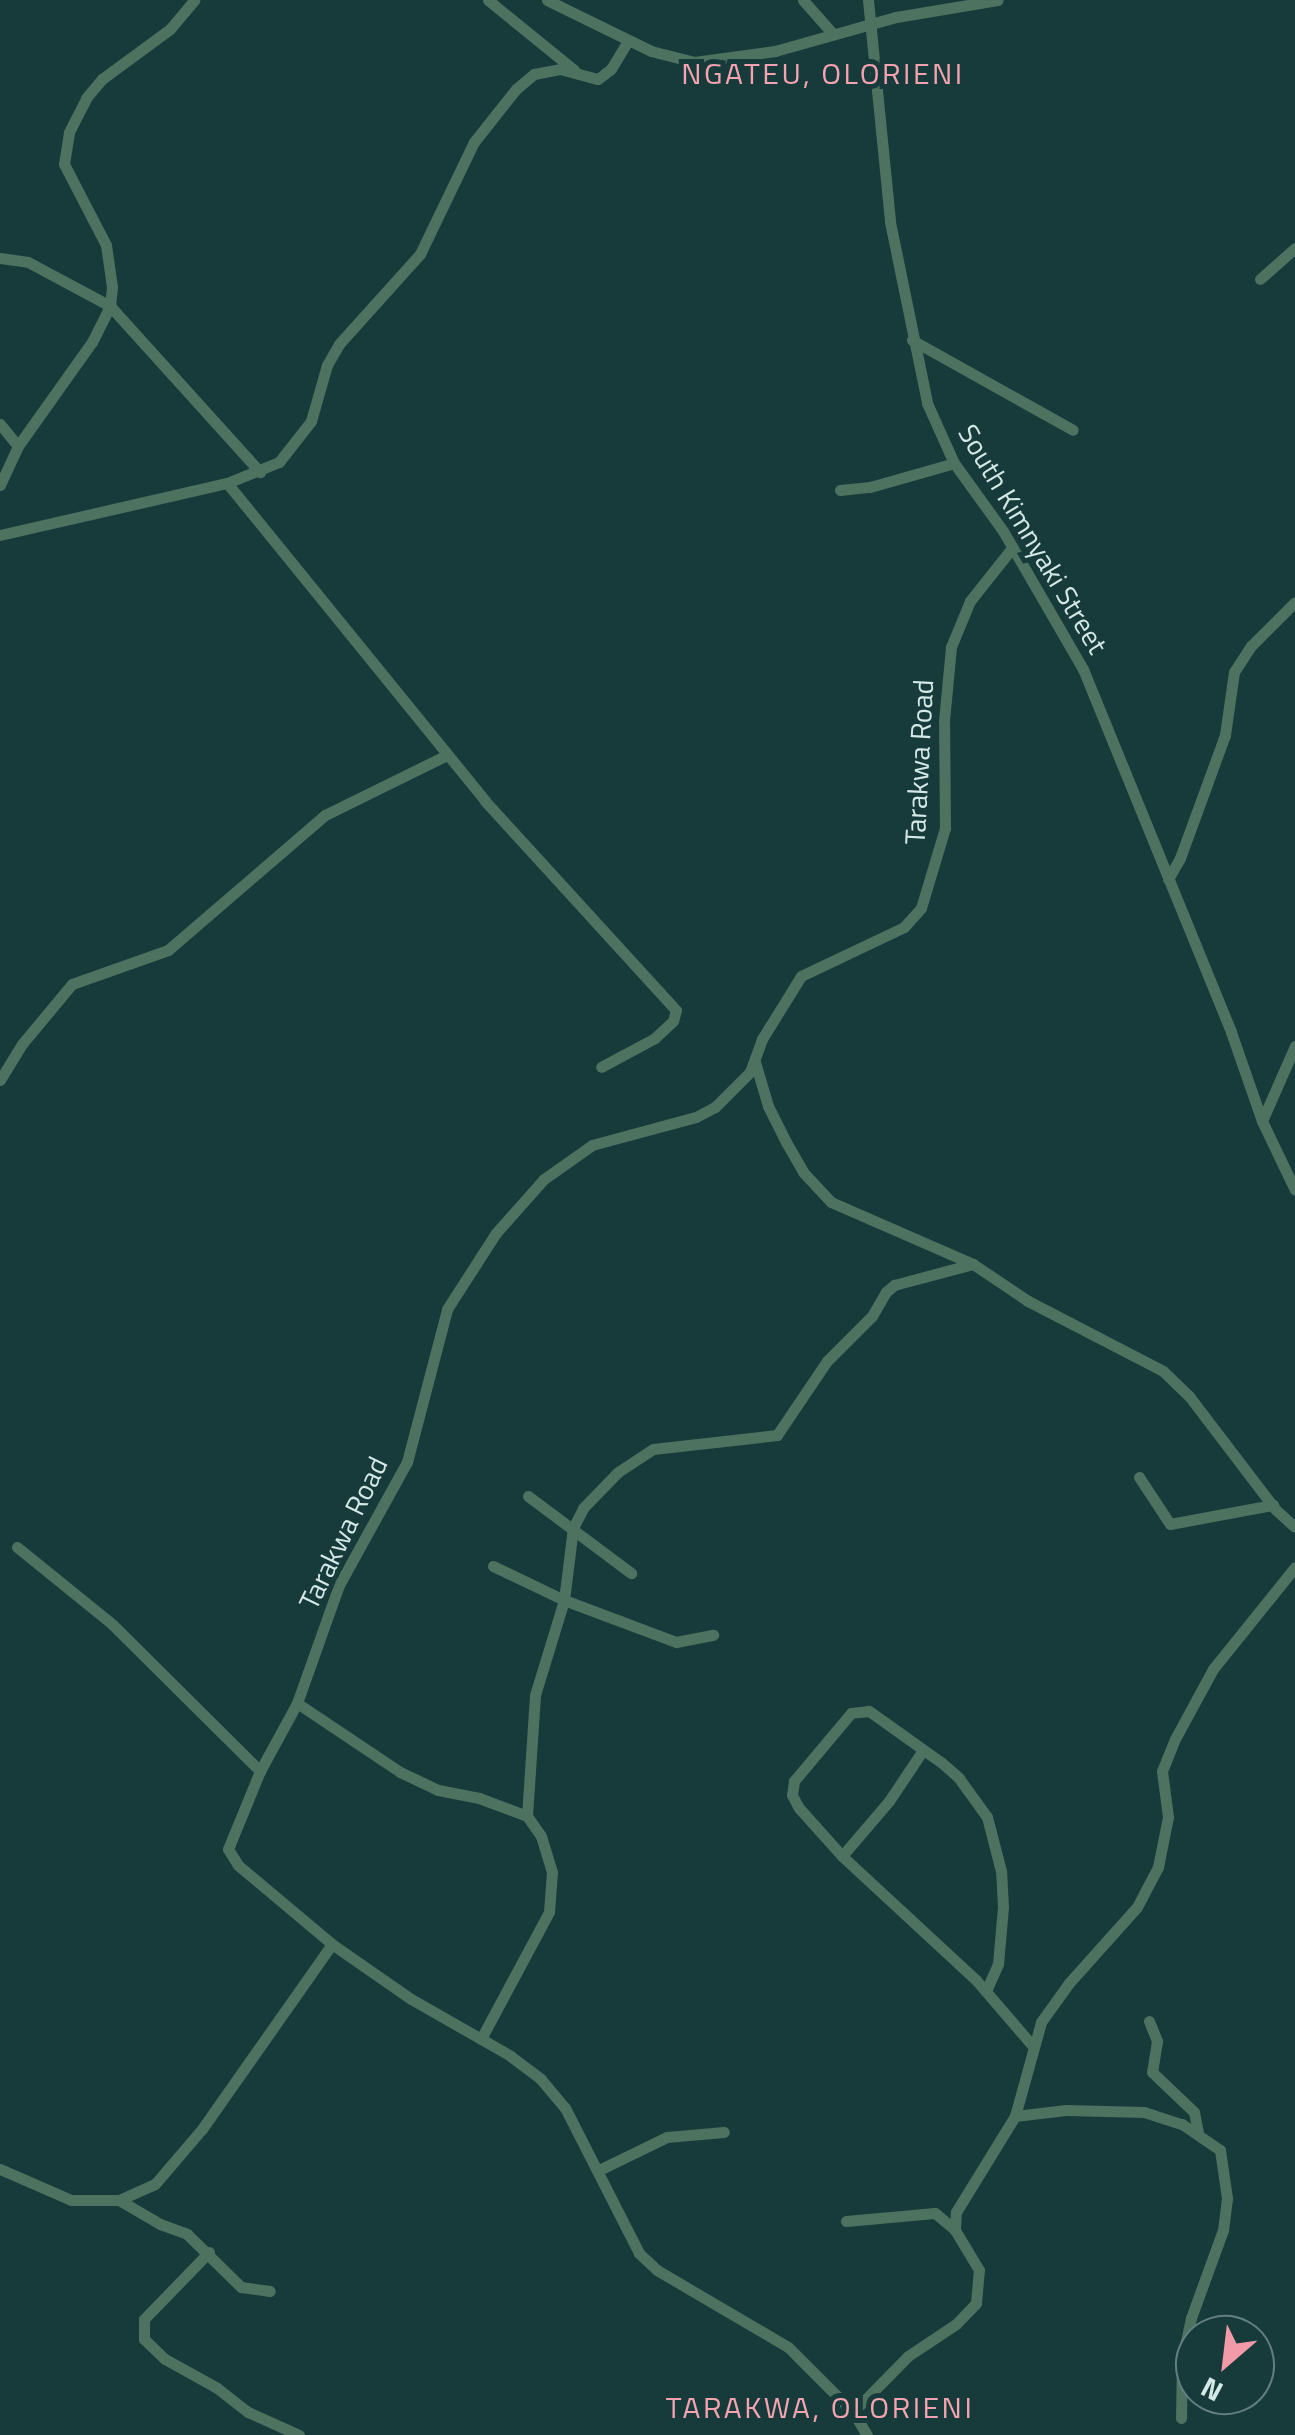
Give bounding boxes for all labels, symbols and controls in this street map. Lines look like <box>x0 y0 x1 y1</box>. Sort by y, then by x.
district label: NGATEU, OLORIENI <box>681 55 965 91</box>
street label: South Kimnyaki Street <box>951 418 1115 660</box>
street label: Tarakwa Road <box>898 679 940 845</box>
street label: Tarakwa Road <box>292 1451 394 1615</box>
north arrow <box>1175 2315 1275 2415</box>
text: N <box>1193 2367 1230 2414</box>
district label: TARAKWA, OLORIENI <box>666 2389 974 2425</box>

